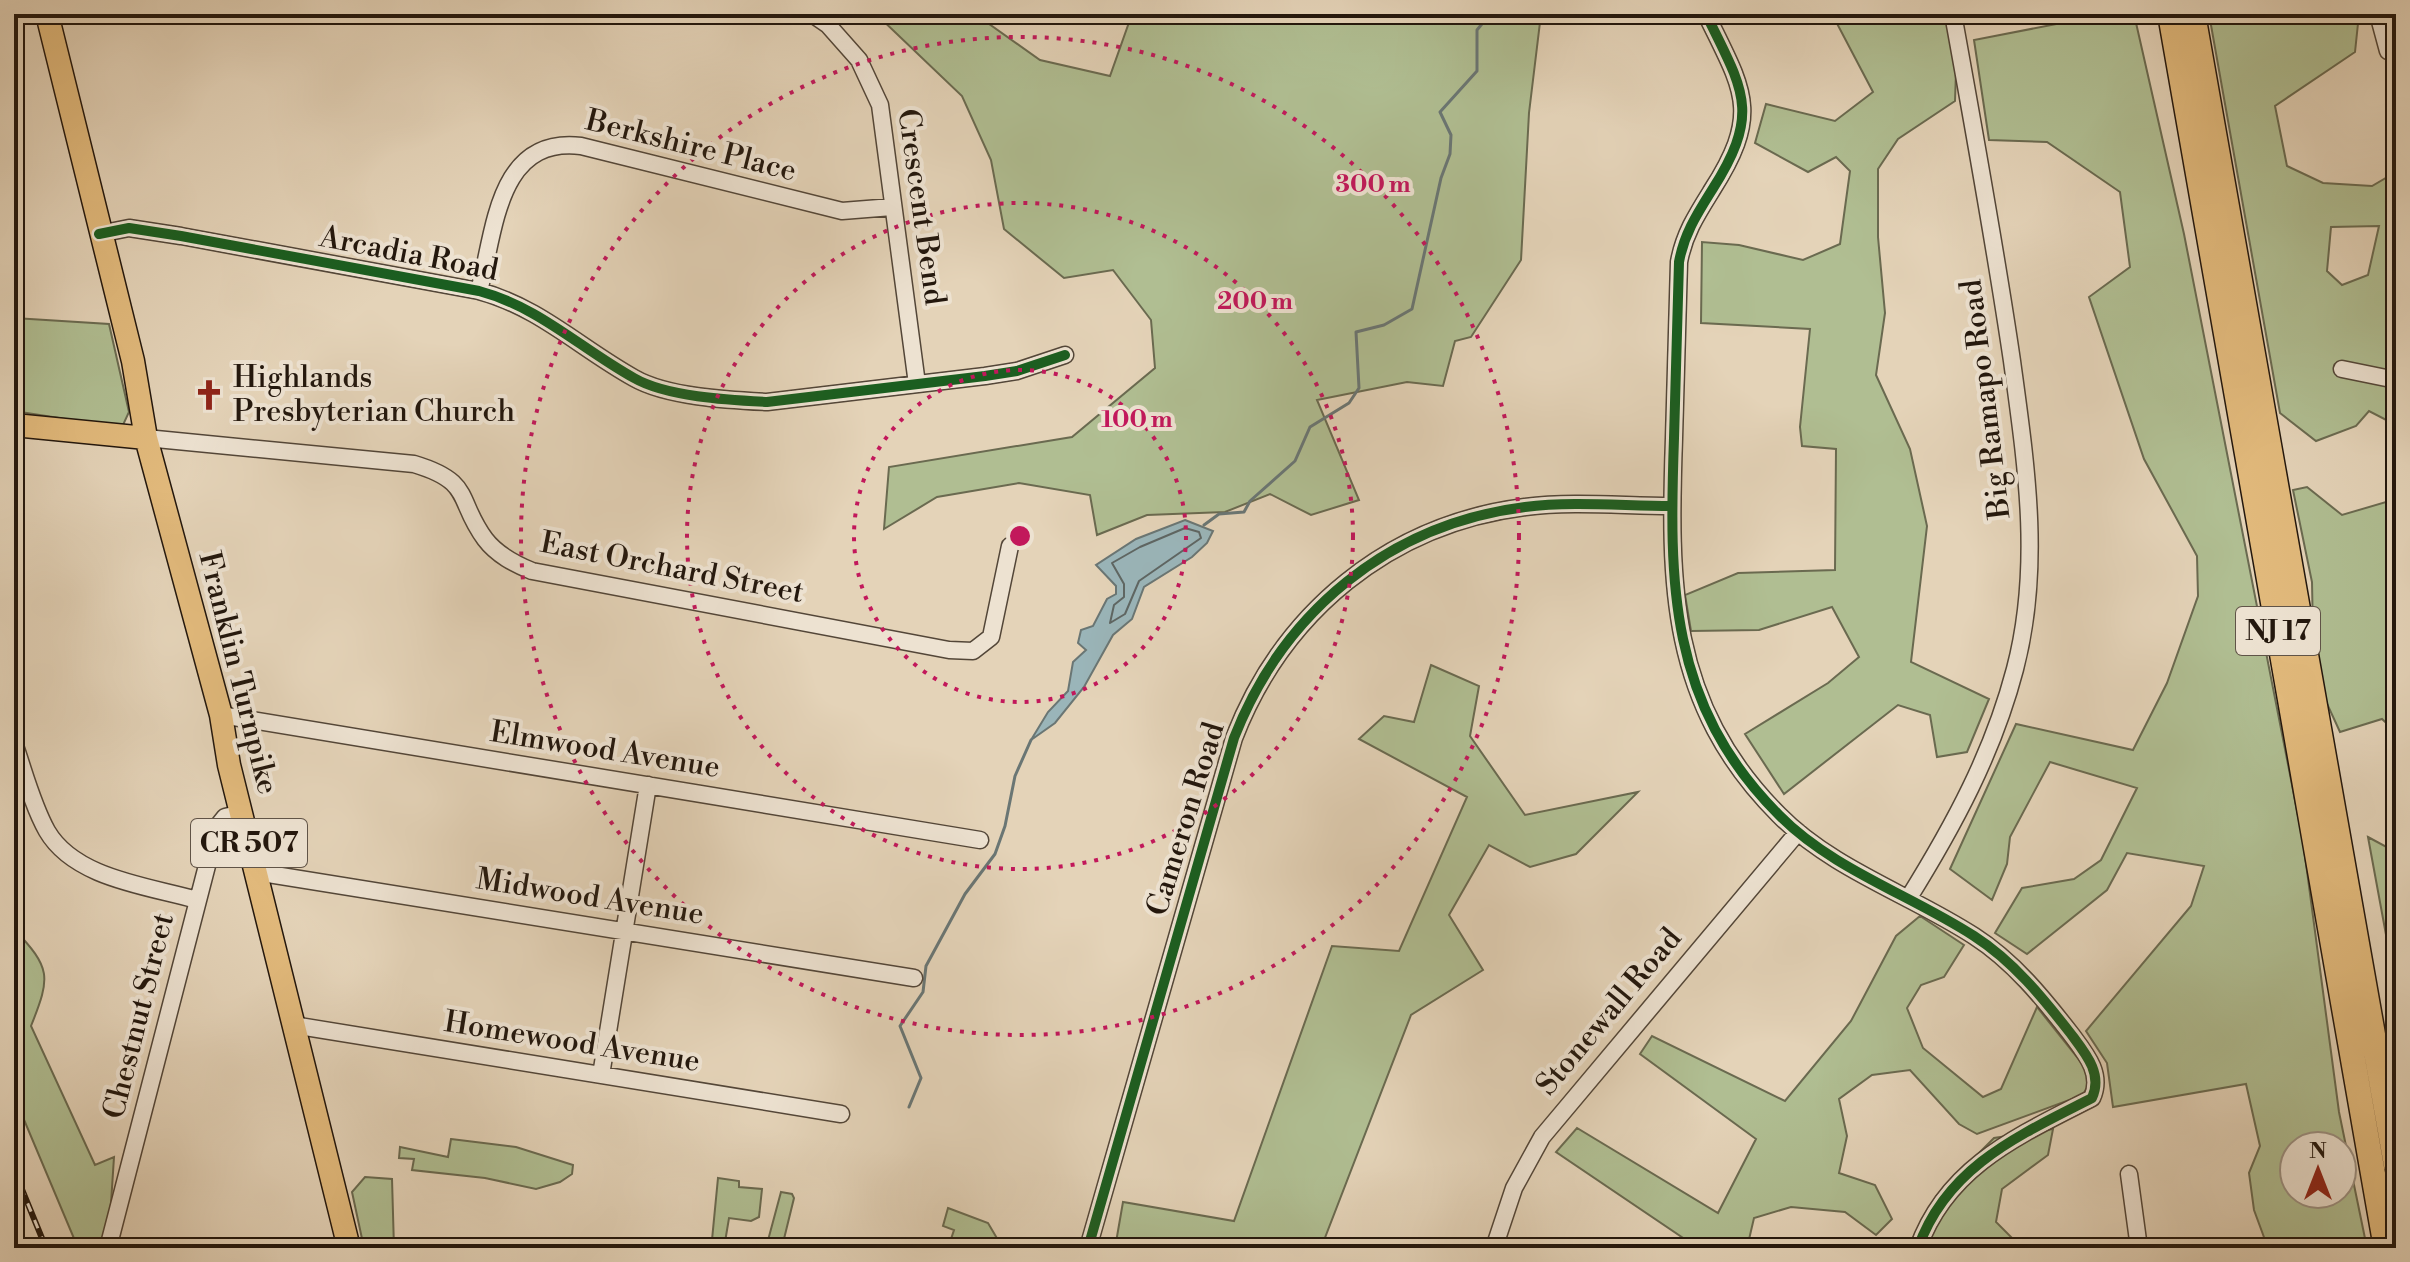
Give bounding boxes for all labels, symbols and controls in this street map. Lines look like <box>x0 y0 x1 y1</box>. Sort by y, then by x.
street label: Berkshire Place <box>581 101 800 191</box>
street label: Crescent Bend <box>888 106 954 308</box>
text: 300 m <box>1335 170 1411 200</box>
street label: Arcadia Road <box>315 218 502 290</box>
street label: Big Ramapo Road <box>1952 277 2020 522</box>
text: 200 m <box>1217 287 1293 317</box>
place label: Highlands Presbyterian Church <box>233 359 515 431</box>
church icon: Highlands Presbyterian Church <box>192 378 226 412</box>
text: 100 m <box>1101 405 1173 435</box>
centre of rings <box>1006 522 1034 550</box>
street label: East Orchard Street <box>537 524 807 612</box>
street label: Franklin Turnpike <box>189 548 287 798</box>
road number: NJ 17 <box>2236 607 2320 655</box>
street label: Elmwood Avenue <box>487 713 723 787</box>
street label: Cameron Road <box>1139 718 1233 920</box>
road number: CR 507 <box>191 819 307 867</box>
street label: Midwood Avenue <box>473 860 707 934</box>
street label: Chestnut Street <box>95 909 183 1123</box>
street label: Stonewall Road <box>1528 921 1690 1103</box>
street label: Homewood Avenue <box>441 1003 703 1081</box>
north arrow <box>2278 1130 2358 1210</box>
text: N <box>2309 1138 2327 1165</box>

